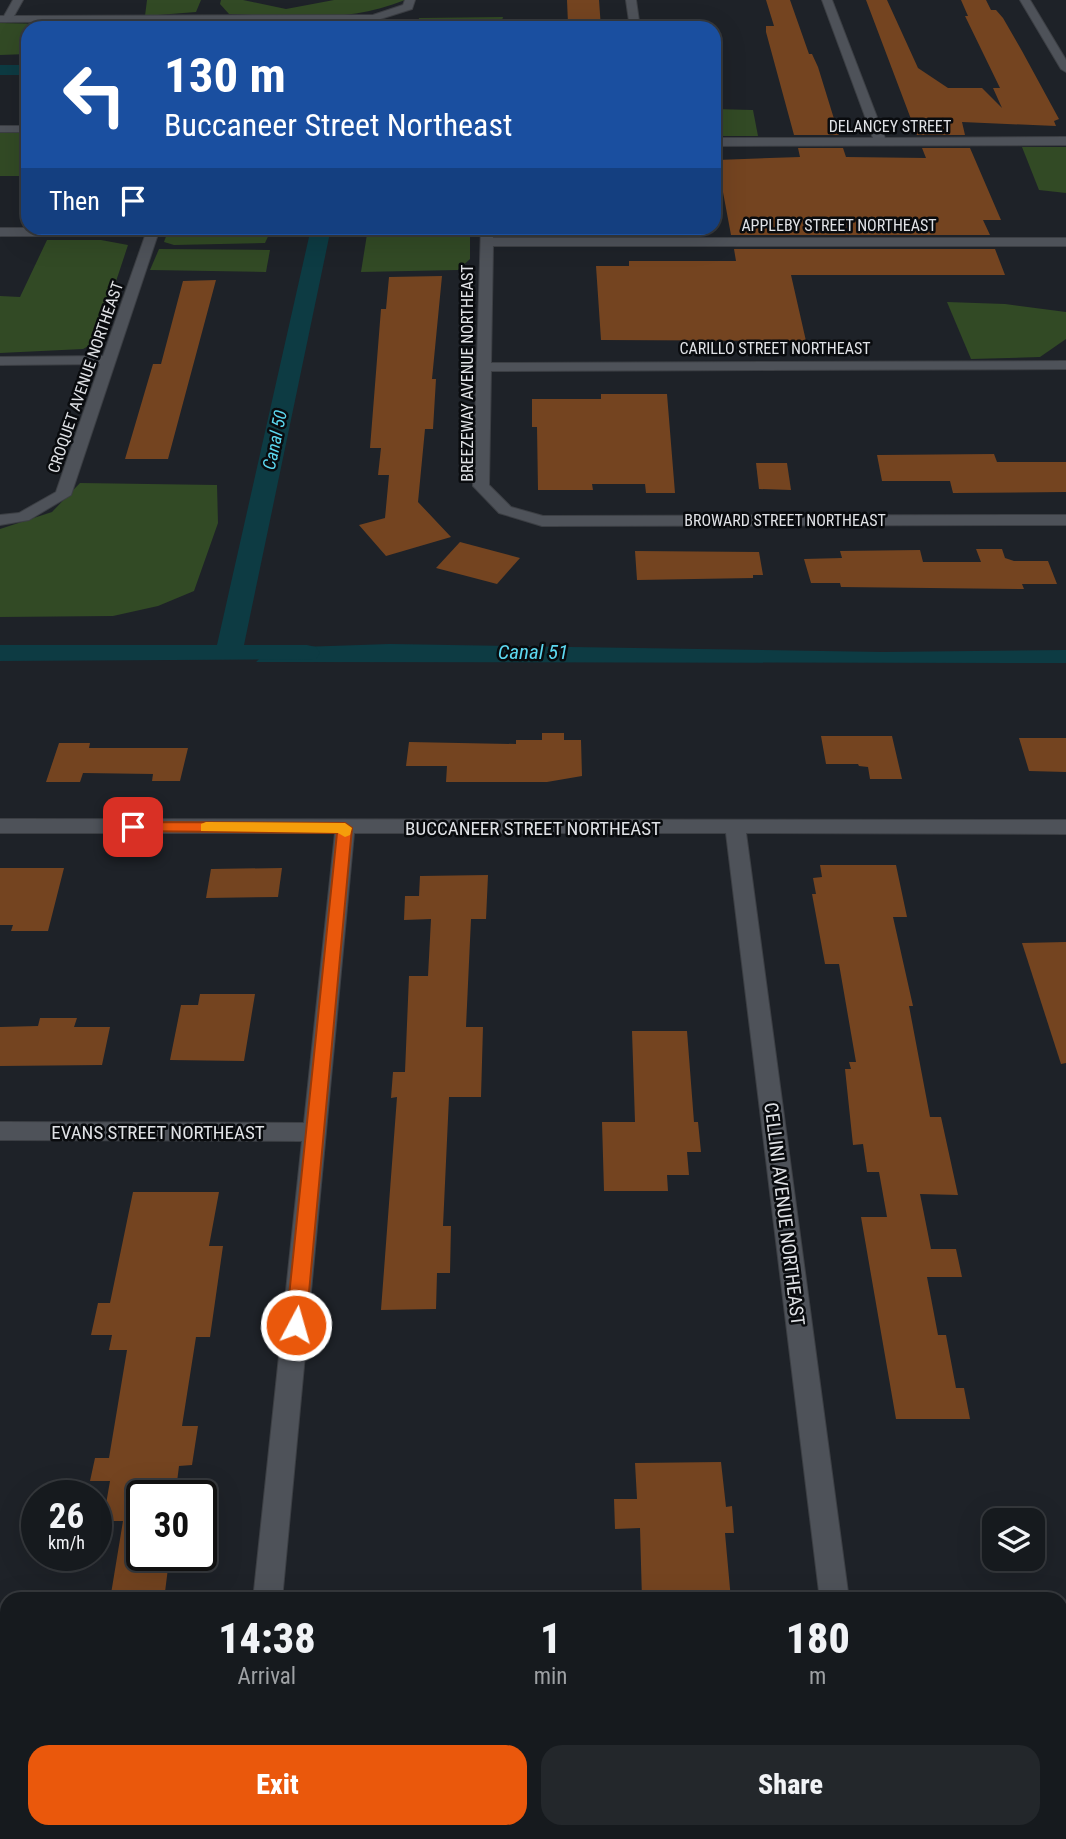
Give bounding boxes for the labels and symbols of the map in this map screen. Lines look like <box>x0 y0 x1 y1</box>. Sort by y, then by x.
street label: DELANCEY STREET <box>829 117 951 136</box>
street label: APPLEBY STREET NORTHEAST <box>741 216 937 235</box>
street label: BREEZEWAY AVENUE NORTHEAST <box>458 264 477 482</box>
street label: CROQUET AVENUE NORTHEAST <box>44 279 127 475</box>
street label: CARILLO STREET NORTHEAST <box>679 339 871 358</box>
water label: Canal 50 <box>258 408 291 472</box>
street label: BROWARD STREET NORTHEAST <box>684 511 886 530</box>
water label: Canal 51 <box>498 640 568 664</box>
pin <box>103 797 163 857</box>
street label: BUCCANEER STREET NORTHEAST <box>405 817 661 840</box>
street label: CELLINI AVENUE NORTHEAST <box>759 1101 810 1327</box>
street label: EVANS STREET NORTHEAST <box>51 1121 265 1144</box>
position arrow <box>259 1288 333 1362</box>
speed limit sign: 30 <box>126 1480 217 1571</box>

